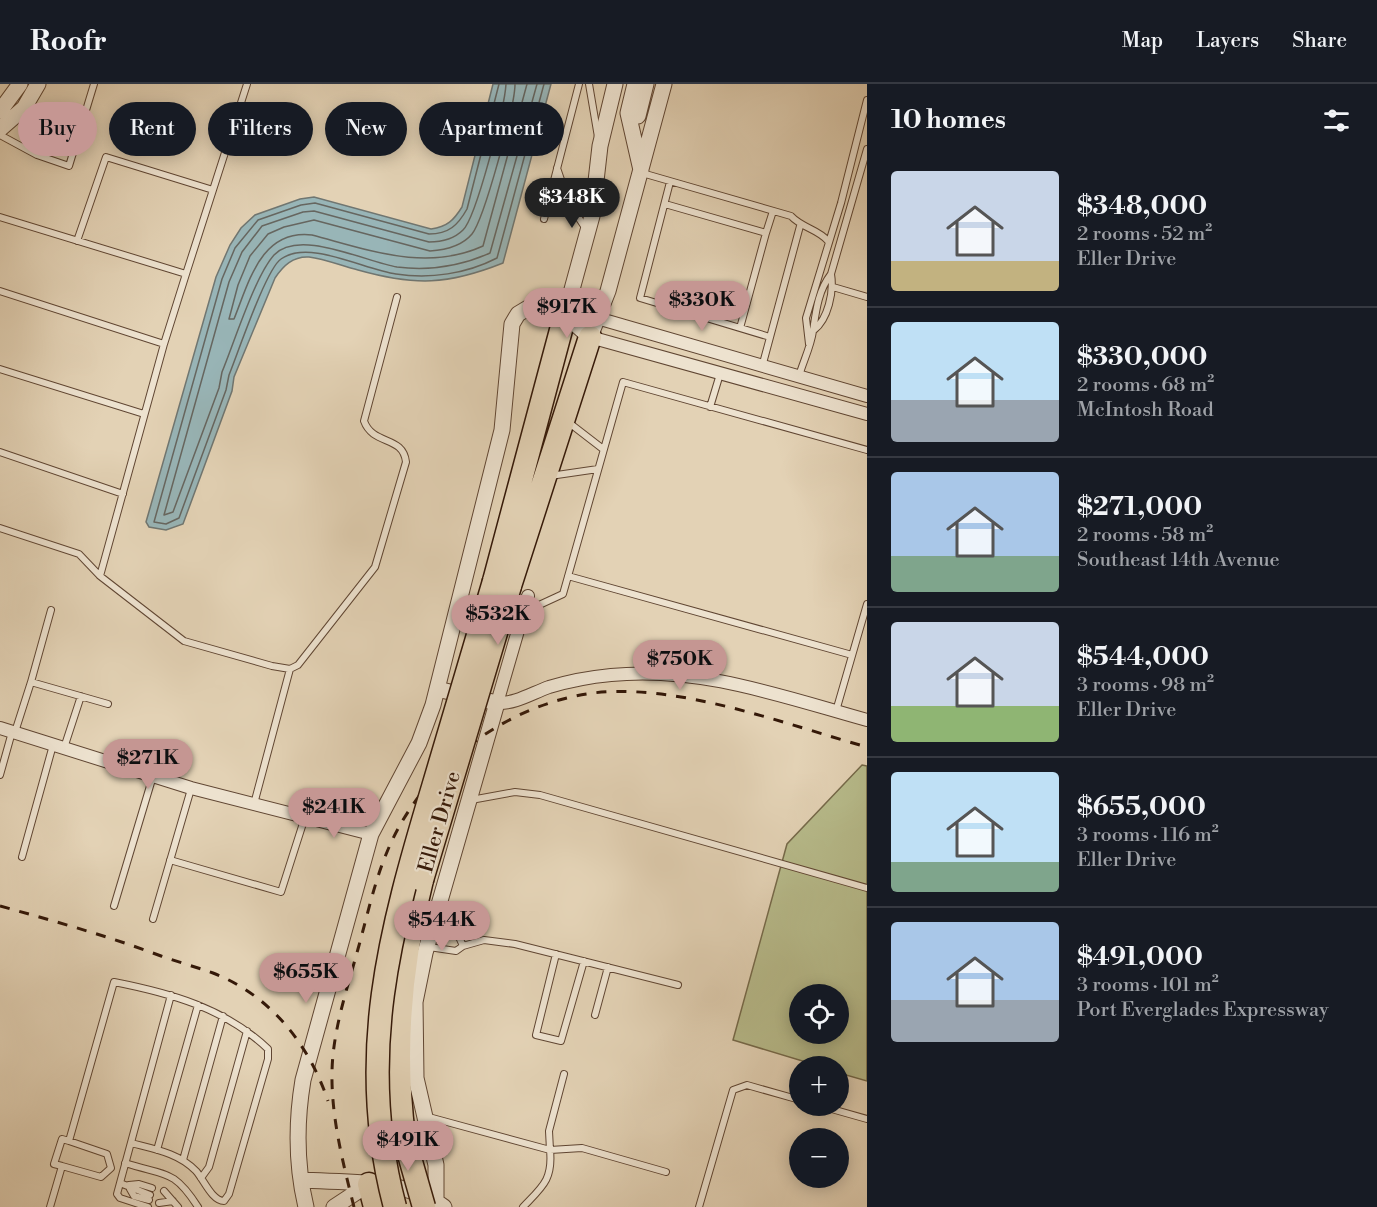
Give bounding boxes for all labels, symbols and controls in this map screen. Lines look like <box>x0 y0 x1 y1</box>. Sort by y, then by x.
text: Roofr <box>30 24 107 59</box>
text: Map <box>1122 28 1163 54</box>
text: Layers <box>1196 28 1259 54</box>
text: Share <box>1292 28 1347 54</box>
chip: Buy <box>18 102 97 156</box>
chip: Rent <box>109 102 196 156</box>
chip: Filters <box>208 102 313 156</box>
chip: New <box>325 102 407 156</box>
chip: Apartment <box>419 102 564 156</box>
text: 10 homes <box>891 104 1006 136</box>
icon: filters <box>1320 104 1353 137</box>
pin: $348K <box>530 178 614 229</box>
text: $348K <box>539 185 605 210</box>
text: $348,000 <box>1077 190 1207 222</box>
icon: home <box>939 195 1011 267</box>
text: 2 rooms · 52 m² <box>1077 222 1212 247</box>
text: Eller Drive <box>1077 247 1176 272</box>
pin: $330K <box>660 281 744 332</box>
pin: $917K <box>525 288 609 339</box>
text: $330K <box>669 288 735 313</box>
text: $917K <box>537 295 597 320</box>
text: $330,000 <box>1077 341 1207 373</box>
icon: home <box>939 346 1011 418</box>
text: 2 rooms · 68 m² <box>1077 373 1214 398</box>
text: McIntosh Road <box>1077 398 1214 423</box>
text: $271,000 <box>1077 491 1202 523</box>
icon: home <box>939 496 1011 568</box>
text: 2 rooms · 58 m² <box>1077 523 1213 548</box>
text: Southeast 14th Avenue <box>1077 548 1280 573</box>
pin: $532K <box>456 595 540 646</box>
text: $532K <box>465 602 531 627</box>
pin: $750K <box>638 640 722 691</box>
text: $544,000 <box>1077 641 1209 673</box>
icon: home <box>939 646 1011 718</box>
text: $750K <box>647 647 713 672</box>
text: 3 rooms · 98 m² <box>1077 673 1214 698</box>
text: Eller Drive <box>1077 698 1176 723</box>
pin: $271K <box>106 739 190 790</box>
text: $271K <box>117 746 179 771</box>
street label: Eller Drive <box>413 768 467 876</box>
pin: $241K <box>292 788 376 839</box>
text: $655,000 <box>1077 791 1206 823</box>
text: $241K <box>302 795 366 820</box>
icon: home <box>939 796 1011 868</box>
text: 3 rooms · 116 m² <box>1077 823 1219 848</box>
text: Eller Drive <box>1077 848 1176 873</box>
pin: $544K <box>400 901 484 952</box>
text: $544K <box>408 908 476 933</box>
text: $491,000 <box>1077 941 1203 973</box>
icon: home <box>939 946 1011 1018</box>
pin: $655K <box>264 953 348 1004</box>
text: $655K <box>273 960 339 985</box>
text: 3 rooms · 101 m² <box>1077 973 1219 998</box>
map controls <box>789 984 849 1188</box>
button: locate <box>789 984 849 1044</box>
text: Port Everglades Expressway <box>1077 998 1329 1023</box>
button: + <box>789 1056 849 1116</box>
pin: $491K <box>366 1121 450 1172</box>
text: $491K <box>377 1128 439 1153</box>
button: − <box>789 1128 849 1188</box>

